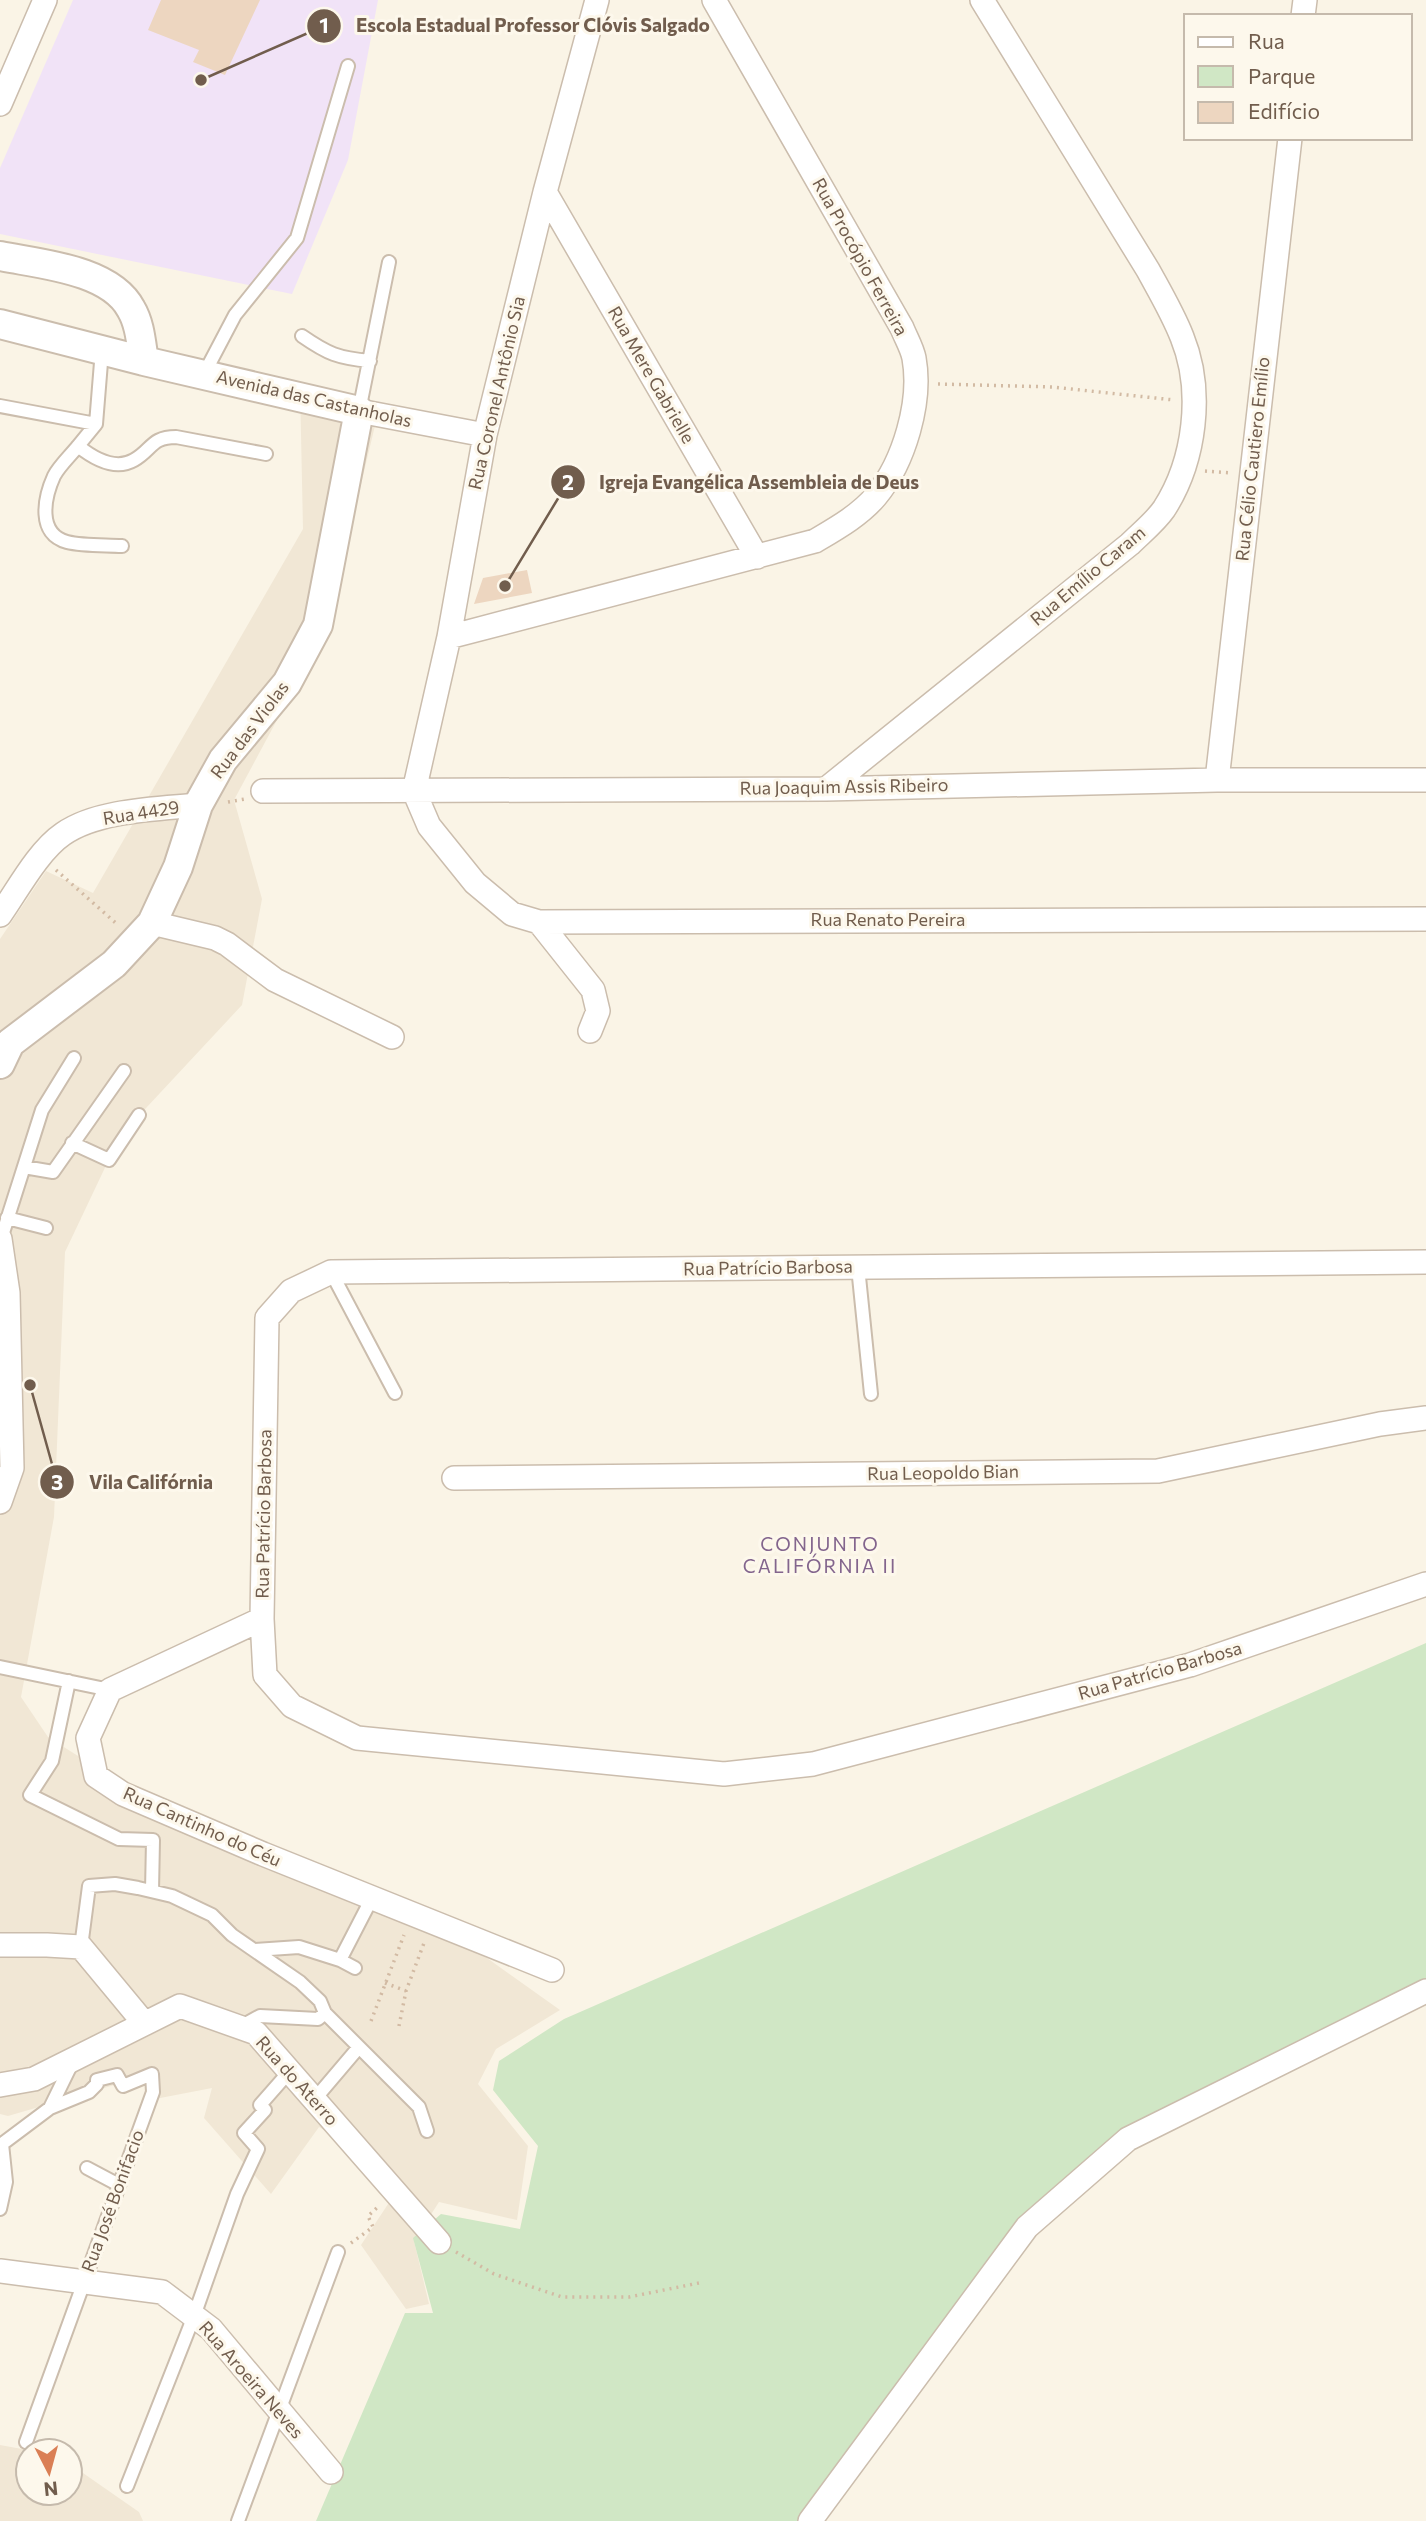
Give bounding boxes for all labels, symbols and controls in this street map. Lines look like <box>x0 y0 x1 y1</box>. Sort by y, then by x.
callout: Escola Estadual Professor Clóvis Salgado <box>307 6 724 46</box>
text: 1 <box>319 12 329 37</box>
text: Escola Estadual Professor Clóvis Salgado <box>356 13 710 36</box>
legend <box>1184 14 1412 140</box>
text: Rua <box>1248 28 1285 53</box>
text: Parque <box>1248 63 1315 88</box>
text: Edifício <box>1248 98 1320 123</box>
street label: Rua Procópio Ferreira <box>808 174 913 339</box>
street label: Rua Coronel Antônio Sia <box>463 294 529 492</box>
street label: Rua Mere Gabrielle <box>604 302 700 447</box>
street label: Rua Célio Cautiero Emílio <box>1230 356 1274 562</box>
street label: Avenida das Castanholas <box>214 365 414 431</box>
callout: Igreja Evangélica Assembleia de Deus <box>550 462 933 502</box>
text: 2 <box>562 469 574 494</box>
text: Igreja Evangélica Assembleia de Deus <box>599 470 919 493</box>
street label: Rua Emílio Caram <box>1025 521 1149 630</box>
street label: Rua das Violas <box>205 676 293 782</box>
street label: Rua Joaquim Assis Ribeiro <box>739 773 949 799</box>
street label: Rua 4429 <box>101 795 181 829</box>
street label: Rua Renato Pereira <box>811 908 965 930</box>
street label: Rua Patrício Barbosa <box>683 1255 853 1279</box>
street label: Rua Patrício Barbosa <box>251 1429 275 1599</box>
street label: Rua Leopoldo Bian <box>867 1460 1019 1484</box>
callout: Vila Califórnia <box>40 1462 227 1502</box>
text: 3 <box>51 1469 63 1494</box>
text: Vila Califórnia <box>89 1470 213 1493</box>
district label: CONJUNTO CALIFÓRNIA II <box>743 1532 897 1577</box>
street label: Rua Patrício Barbosa <box>1075 1636 1244 1704</box>
street label: Rua Cantinho do Céu <box>120 1781 285 1871</box>
street label: Rua do Aterro <box>252 2031 344 2130</box>
street label: Rua José Bonifacio <box>76 2127 148 2275</box>
street label: Rua Aroeira Neves <box>195 2316 309 2443</box>
north arrow <box>14 2437 84 2507</box>
text: N <box>43 2477 59 2502</box>

